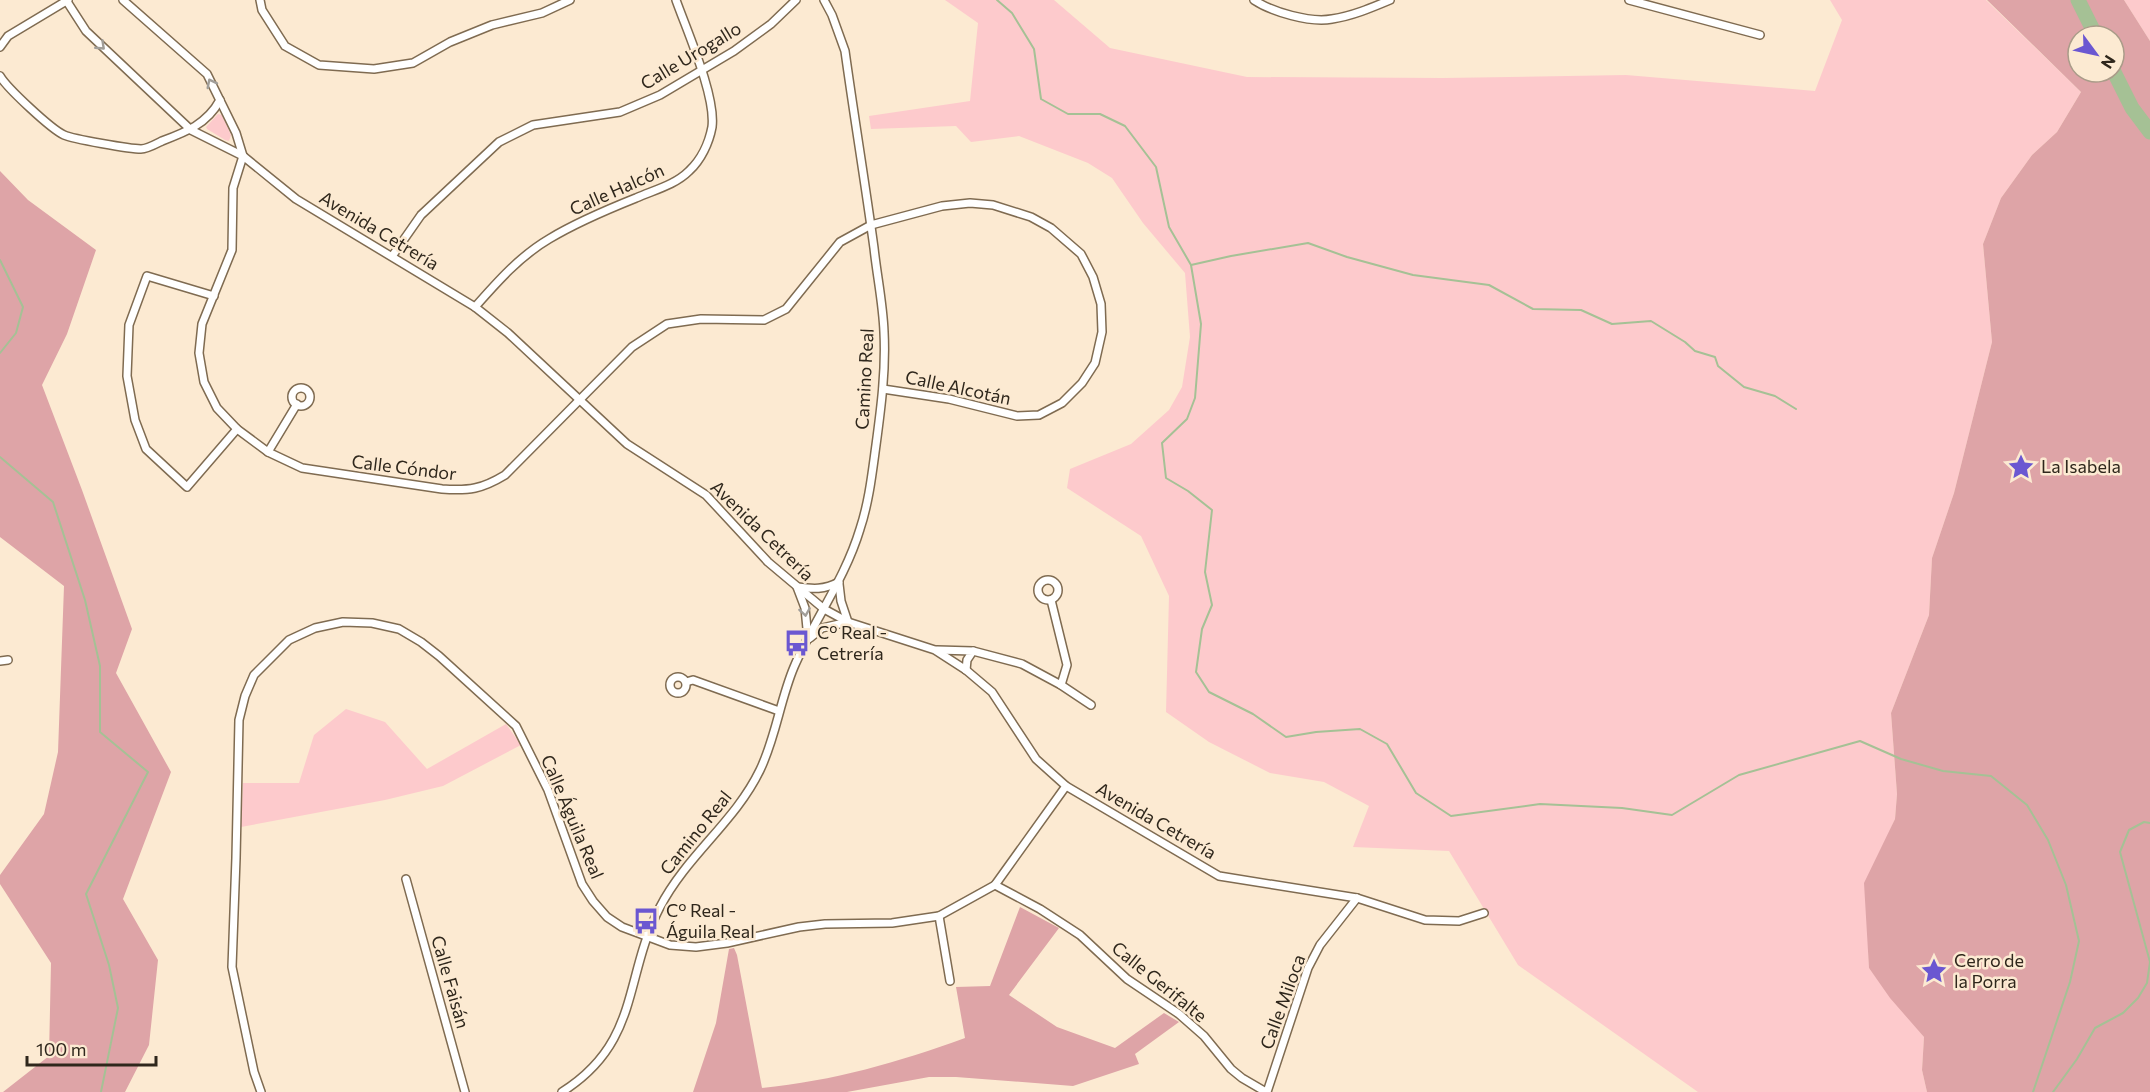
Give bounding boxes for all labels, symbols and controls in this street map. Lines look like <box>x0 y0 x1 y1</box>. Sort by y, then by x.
street label: Calle Urogallo <box>636 16 745 94</box>
north arrow <box>2066 24 2126 84</box>
one-way arrow <box>95 39 105 50</box>
text: N <box>2098 52 2120 73</box>
one-way arrow <box>207 78 219 89</box>
street label: Calle Halcón <box>566 158 667 220</box>
street label: Avenida Cetrería <box>316 186 443 274</box>
street label: Camino Real <box>850 328 878 430</box>
street label: Calle Alcotán <box>903 365 1013 409</box>
street label: Calle Cóndor <box>350 450 458 484</box>
place icon: La Isabela <box>2006 452 2036 482</box>
place label: La Isabela <box>2041 455 2121 477</box>
street label: Avenida Cetrería <box>706 475 819 585</box>
one-way arrow <box>798 608 810 617</box>
place label: Cº Real - Cetrería <box>817 621 887 664</box>
bus stop icon: Cº Real - Cetrería <box>782 628 812 658</box>
street label: Calle Águila Real <box>537 751 609 882</box>
street label: Avenida Cetrería <box>1093 777 1220 863</box>
street label: Camino Real <box>655 786 736 879</box>
place label: Cº Real - Águila Real <box>666 899 755 942</box>
bus stop icon: Cº Real - Águila Real <box>631 906 661 936</box>
street label: Calle Faisán <box>427 933 475 1031</box>
street label: Calle Gerifalte <box>1108 936 1212 1026</box>
place label: Cerro de la Porra <box>1954 949 2024 992</box>
street label: Calle Miloca <box>1255 951 1309 1052</box>
place icon: Cerro de la Porra <box>1919 956 1949 986</box>
scale bar <box>27 1029 156 1067</box>
text: 100 m <box>36 1038 86 1060</box>

